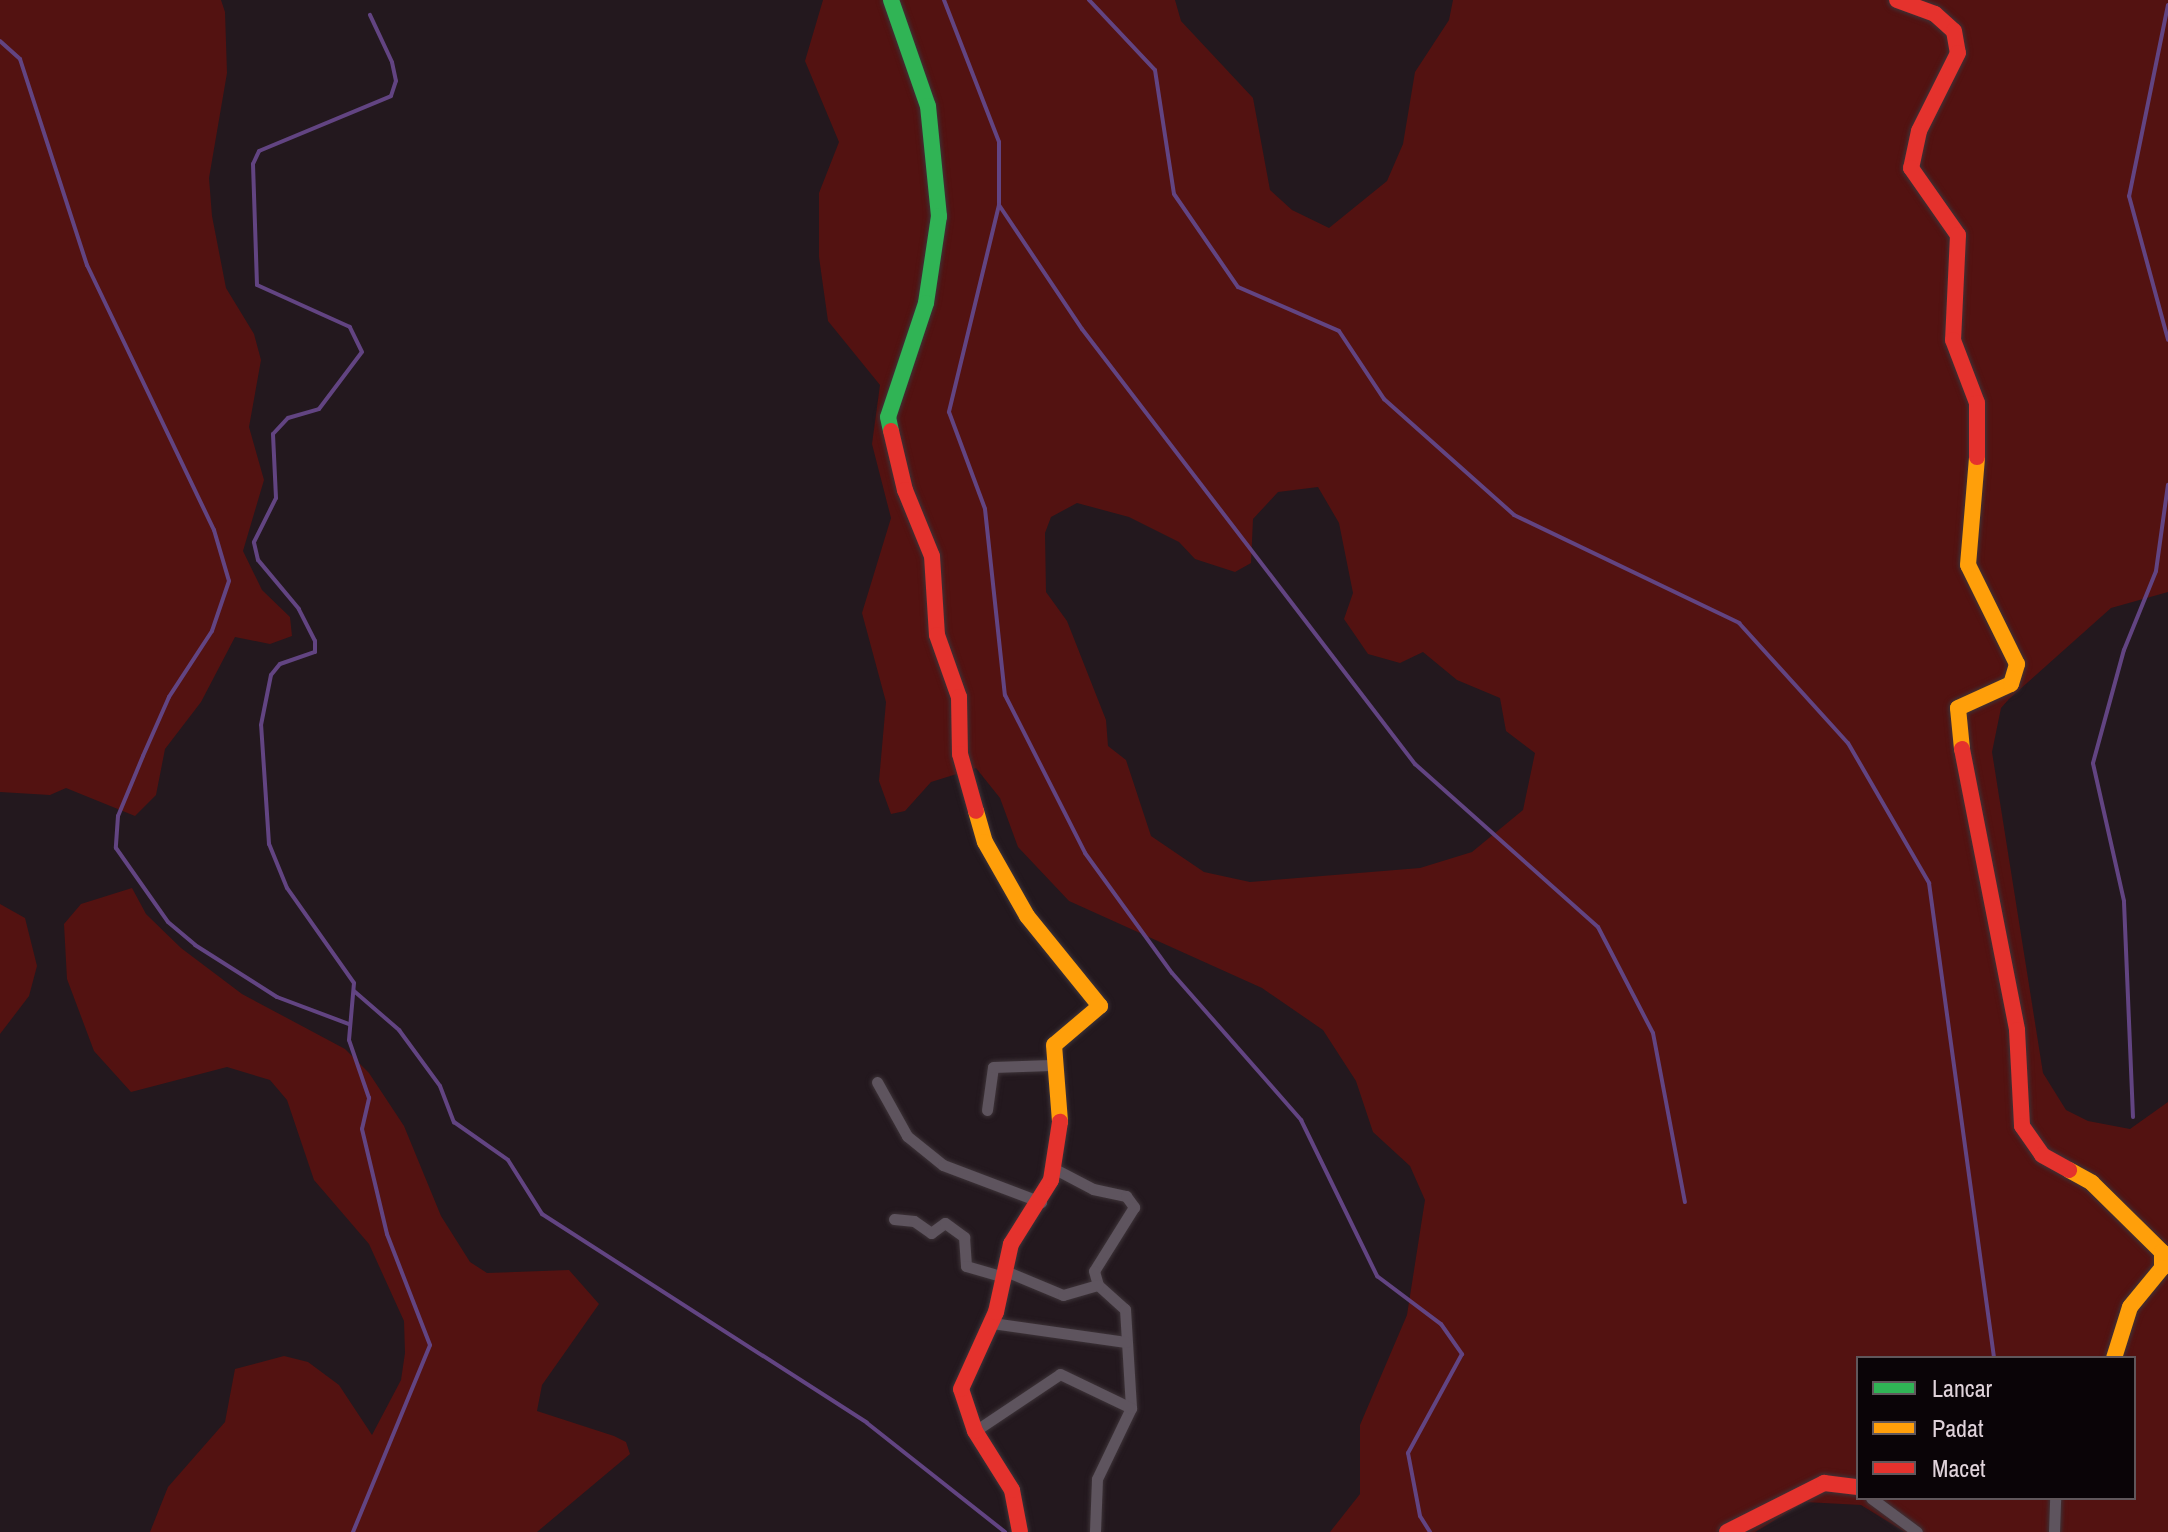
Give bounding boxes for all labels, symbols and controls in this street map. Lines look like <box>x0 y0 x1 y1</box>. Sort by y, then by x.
legend <box>1856 1356 2136 1500</box>
text: Lancar <box>1932 1372 1992 1404</box>
text: Padat <box>1932 1412 1983 1444</box>
text: Macet <box>1932 1452 1986 1484</box>

